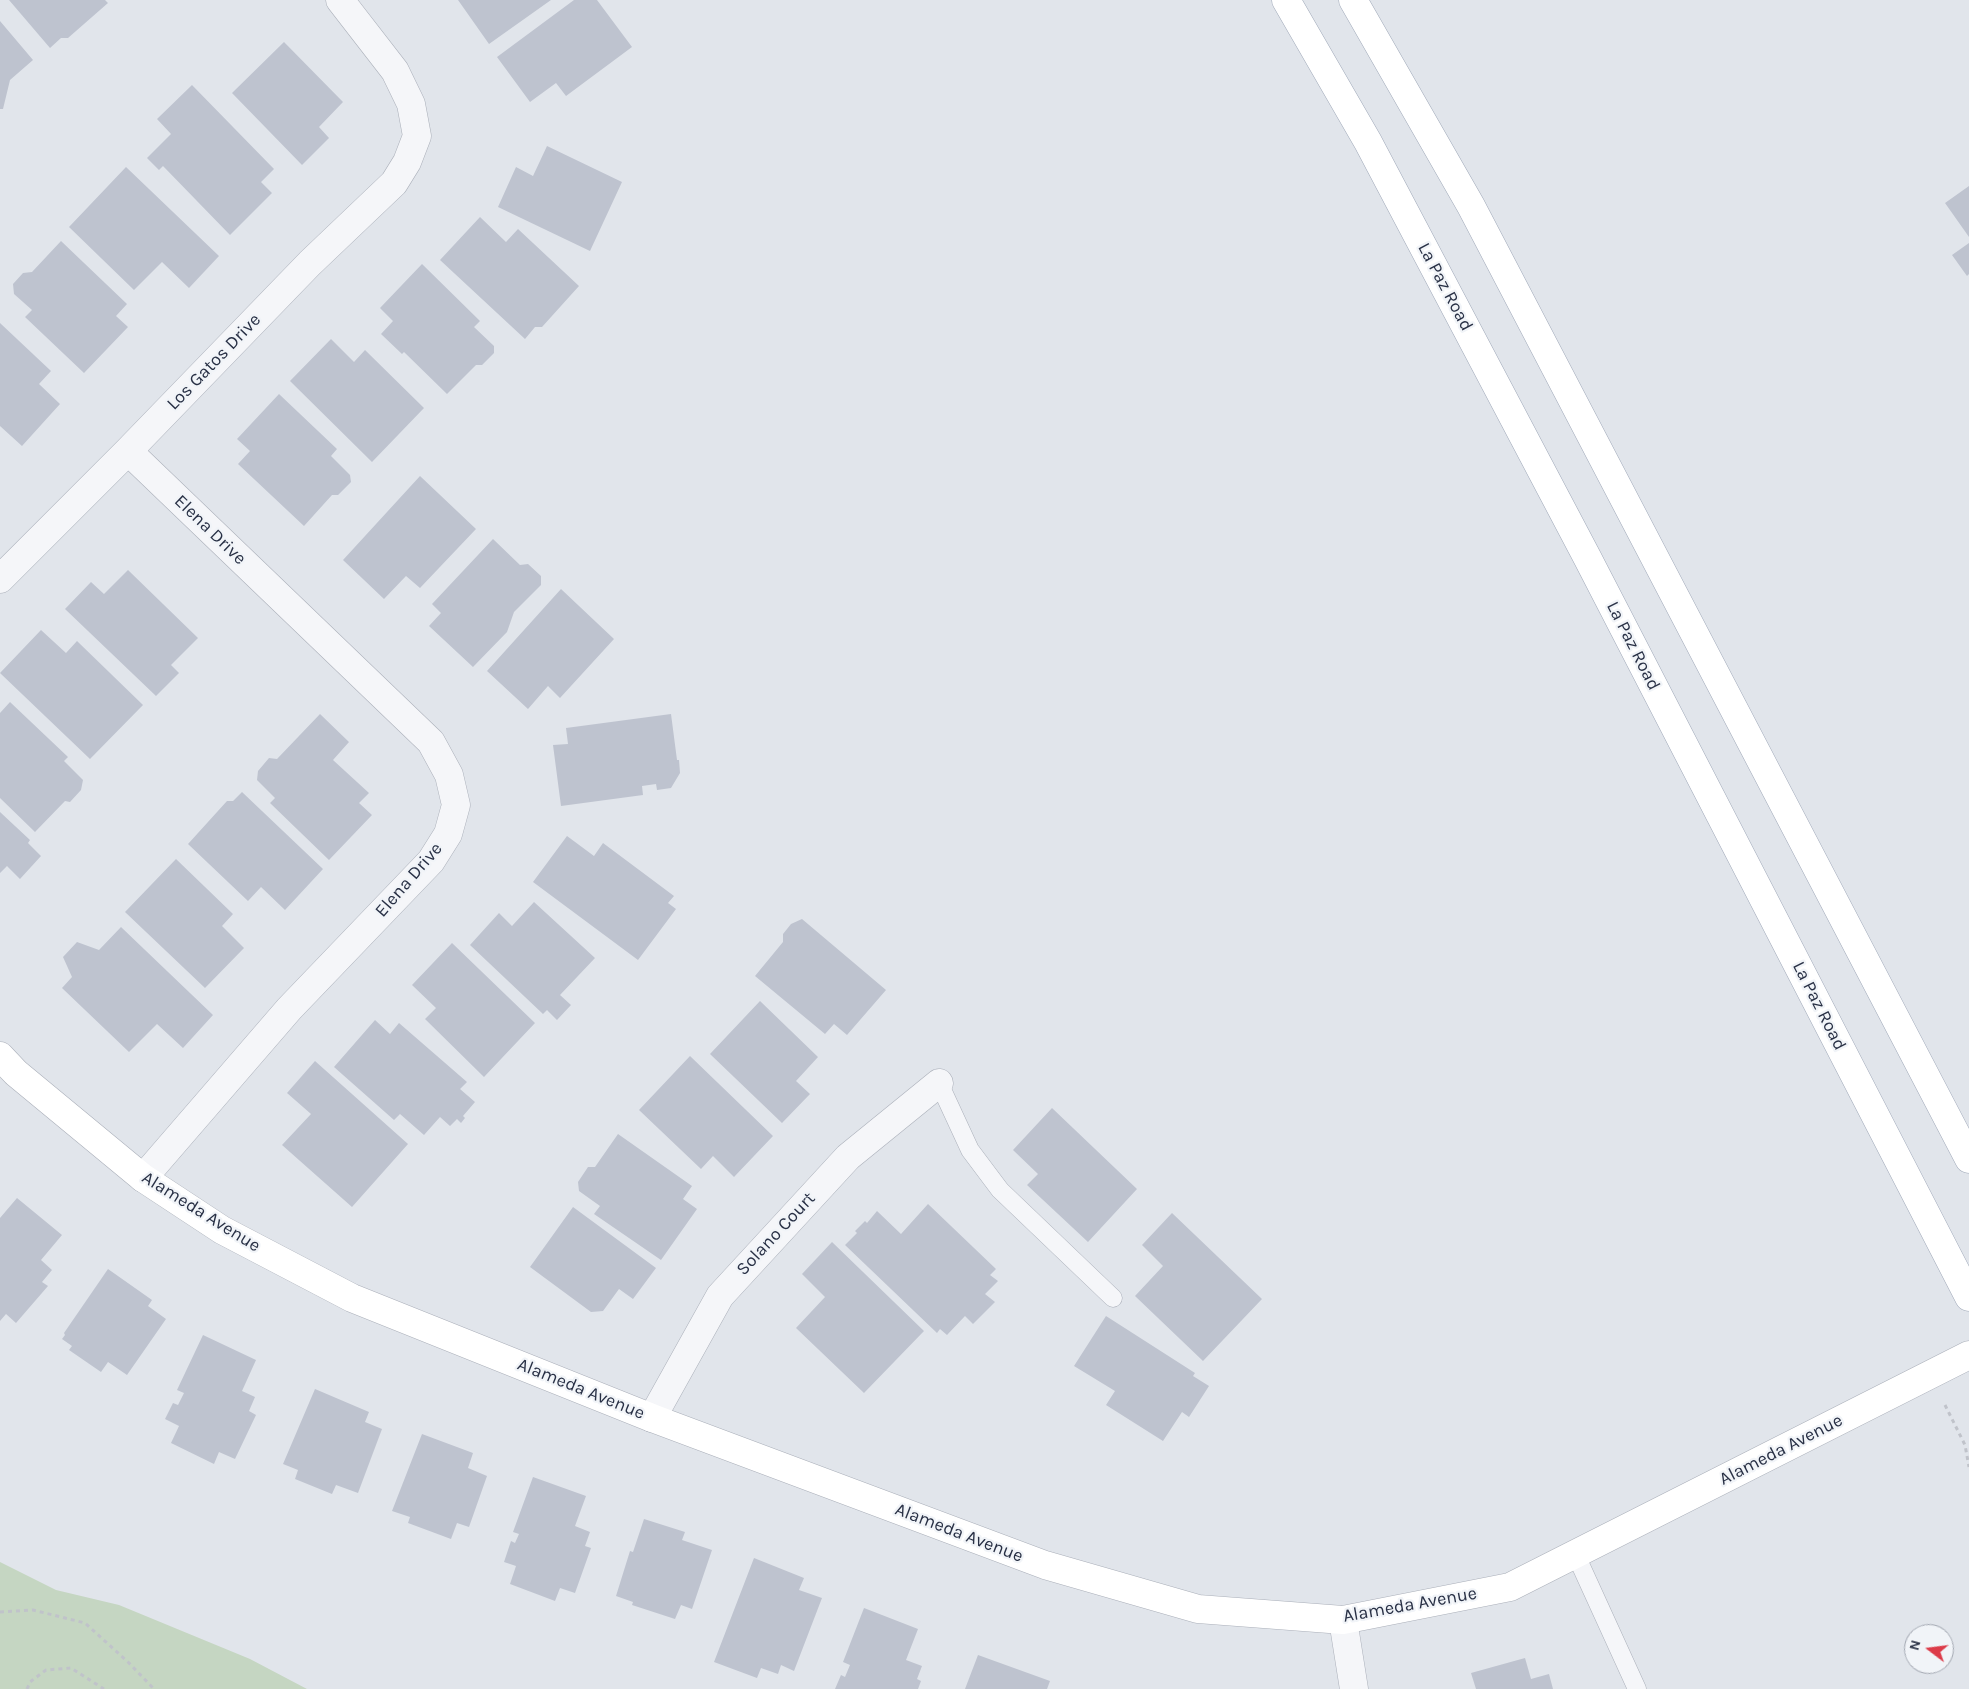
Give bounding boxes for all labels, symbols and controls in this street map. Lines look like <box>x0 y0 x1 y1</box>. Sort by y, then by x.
street label: La Paz Road <box>1413 239 1477 335</box>
street label: Los Gatos Drive <box>163 309 265 415</box>
street label: Elena Drive <box>170 490 250 570</box>
street label: La Paz Road <box>1601 598 1665 694</box>
street label: Elena Drive <box>371 838 447 922</box>
street label: La Paz Road <box>1787 958 1851 1054</box>
street label: Alameda Avenue <box>138 1167 264 1257</box>
street label: Solano Court <box>732 1188 820 1280</box>
street label: Alameda Avenue <box>514 1354 648 1424</box>
street label: Alameda Avenue <box>1716 1410 1846 1490</box>
street label: Alameda Avenue <box>892 1499 1026 1567</box>
street label: Alameda Avenue <box>1341 1583 1479 1627</box>
north arrow <box>1904 1624 1954 1674</box>
text: N <box>1905 1638 1925 1652</box>

